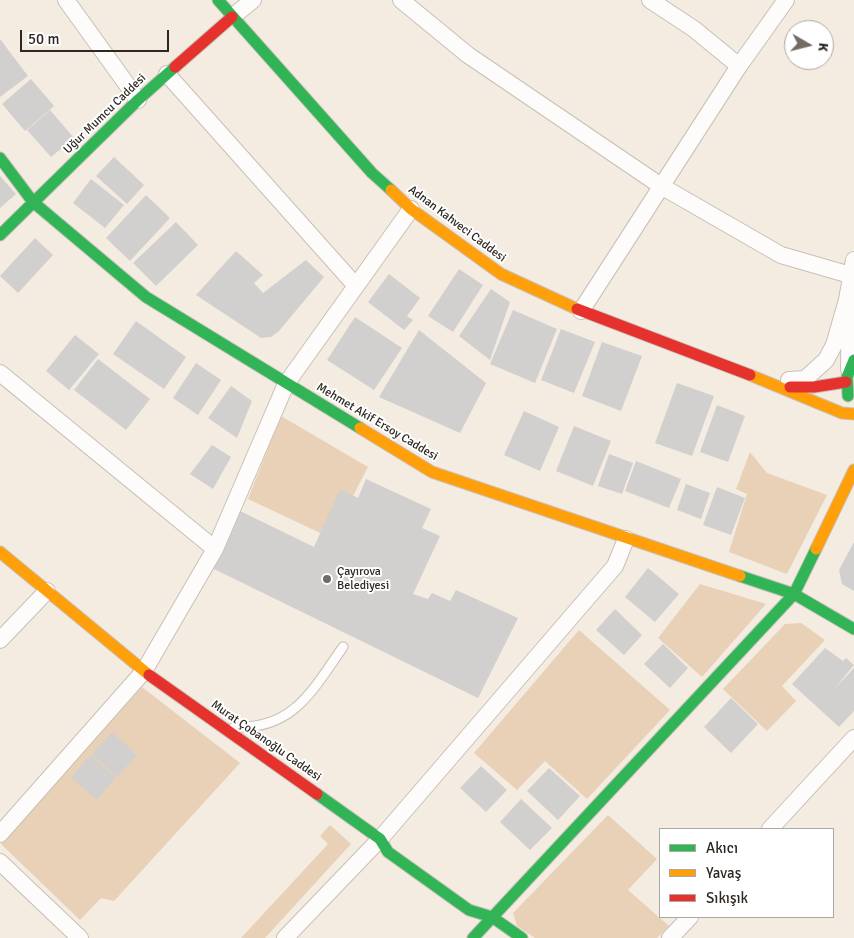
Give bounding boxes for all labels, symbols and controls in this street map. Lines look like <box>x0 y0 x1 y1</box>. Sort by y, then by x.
scale bar <box>22 20 171 52</box>
north arrow <box>784 20 834 70</box>
text: 50 m <box>28 30 59 48</box>
text: K <box>814 42 832 53</box>
street label: Uğur Mumcu Caddesi <box>61 71 149 157</box>
street label: Adnan Kahveci Caddesi <box>405 183 509 265</box>
street label: Mehmet Akif Ersoy Caddesi <box>314 380 440 464</box>
place label: Çayırova Belediyesi <box>337 565 389 593</box>
marker: Çayırova Belediyesi <box>321 573 333 585</box>
street label: Murat Çobanoğlu Caddesi <box>208 697 324 785</box>
legend <box>659 828 834 918</box>
text: Akıcı <box>706 839 738 857</box>
text: Yavaş <box>706 864 741 882</box>
text: Sıkışık <box>706 889 748 907</box>

